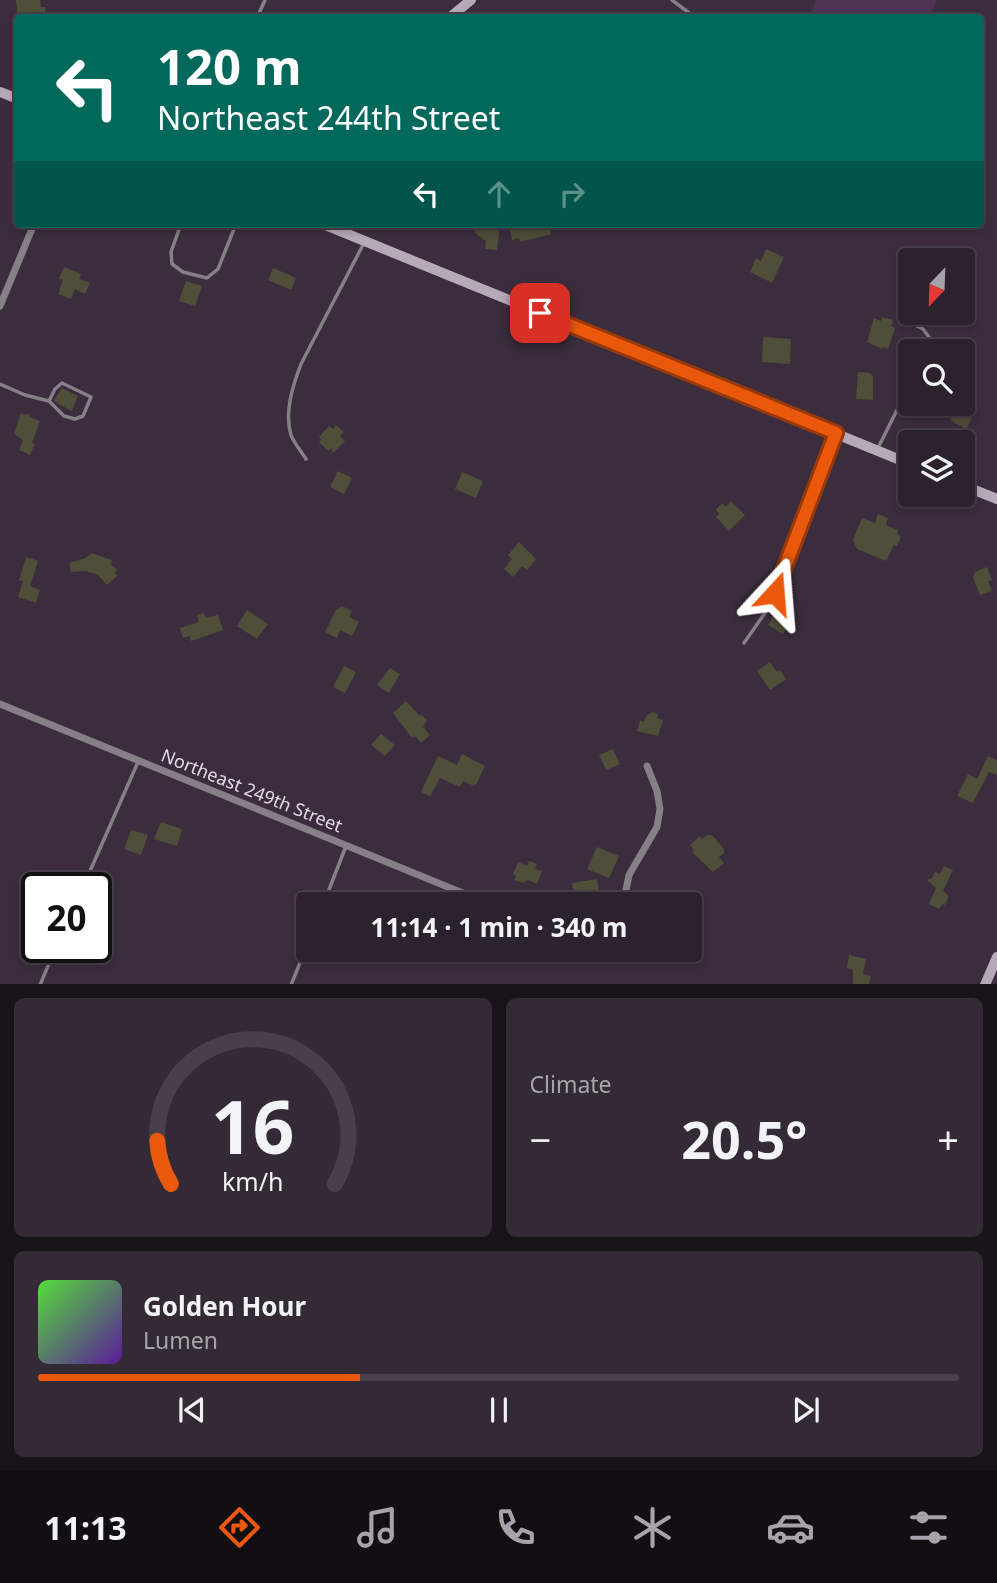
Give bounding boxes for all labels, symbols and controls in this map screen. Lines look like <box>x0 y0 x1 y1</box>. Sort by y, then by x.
text: 120 m <box>157 33 302 99</box>
icon: left <box>42 42 133 133</box>
text: Northeast 244th Street <box>157 96 500 139</box>
icon: left <box>407 175 445 213</box>
icon: ahead <box>480 175 518 213</box>
icon: right <box>553 175 591 213</box>
north arrow <box>898 248 975 326</box>
map controls <box>898 248 975 507</box>
pin <box>510 283 570 343</box>
icon: arrive <box>521 294 559 332</box>
button: search <box>898 339 975 416</box>
button: layers <box>898 430 975 507</box>
position arrow <box>738 556 812 630</box>
street label: Northeast 249th Street <box>158 743 346 837</box>
speed limit sign: 20 <box>21 872 112 963</box>
text: 11:14 · 1 min · 340 m <box>371 909 627 945</box>
text: Climate <box>530 1068 612 1100</box>
text: 16 <box>211 1076 294 1175</box>
text: 20.5° <box>681 1103 807 1174</box>
text: − <box>530 1113 551 1165</box>
text: + <box>937 1113 959 1165</box>
text: km/h <box>222 1163 284 1197</box>
text: Golden Hour <box>143 1288 306 1324</box>
text: Lumen <box>143 1324 218 1356</box>
icon: previous <box>173 1391 211 1429</box>
icon: pause <box>480 1391 518 1429</box>
icon: next <box>787 1391 825 1429</box>
icon: directions <box>215 1503 264 1552</box>
icon: music <box>353 1503 402 1552</box>
icon: phone <box>491 1503 540 1552</box>
icon: climate <box>628 1503 677 1552</box>
icon: car <box>766 1503 815 1552</box>
icon: filters <box>904 1503 953 1552</box>
text: 11:13 <box>44 1506 127 1549</box>

